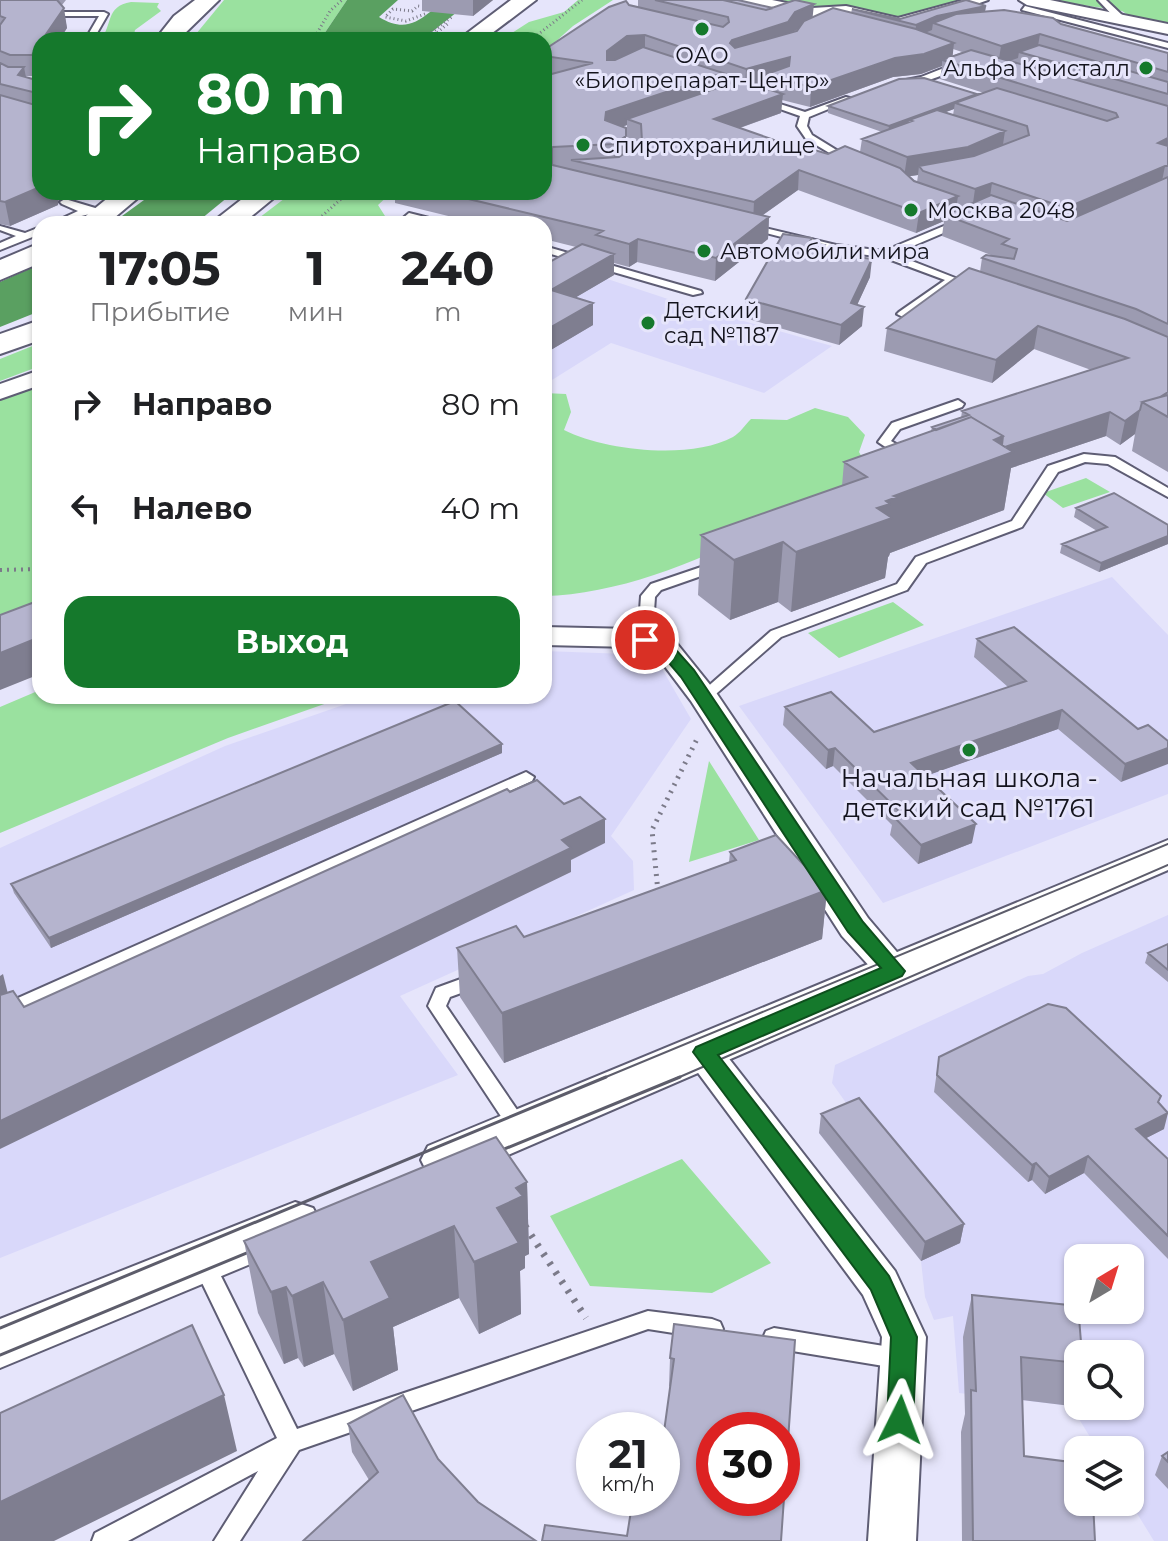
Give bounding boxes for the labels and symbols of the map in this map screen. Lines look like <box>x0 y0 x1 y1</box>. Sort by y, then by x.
marker: ОАО «Биопрепарат-Центр» <box>693 20 711 38</box>
place label: ОАО «Биопрепарат-Центр» <box>574 42 830 94</box>
place label: Альфа Кристалл <box>943 55 1130 82</box>
marker: Альфа Кристалл <box>1137 59 1155 77</box>
place label: Спиртохранилище <box>599 132 815 159</box>
marker: Спиртохранилище <box>574 136 592 154</box>
place label: Москва 2048 <box>927 197 1075 224</box>
marker: Москва 2048 <box>902 201 920 219</box>
place label: Автомобили мира <box>720 238 930 265</box>
marker: Автомобили мира <box>695 242 713 260</box>
place label: Детский сад №1187 <box>664 297 779 349</box>
marker: Детский сад №1187 <box>639 314 657 332</box>
pin <box>611 606 679 674</box>
marker: Начальная школа - детский сад №1761 <box>960 741 978 759</box>
place label: Начальная школа - детский сад №1761 <box>840 762 1098 824</box>
north arrow <box>1064 1244 1144 1324</box>
position arrow <box>858 1378 942 1462</box>
speed limit sign: 30 <box>696 1412 800 1516</box>

